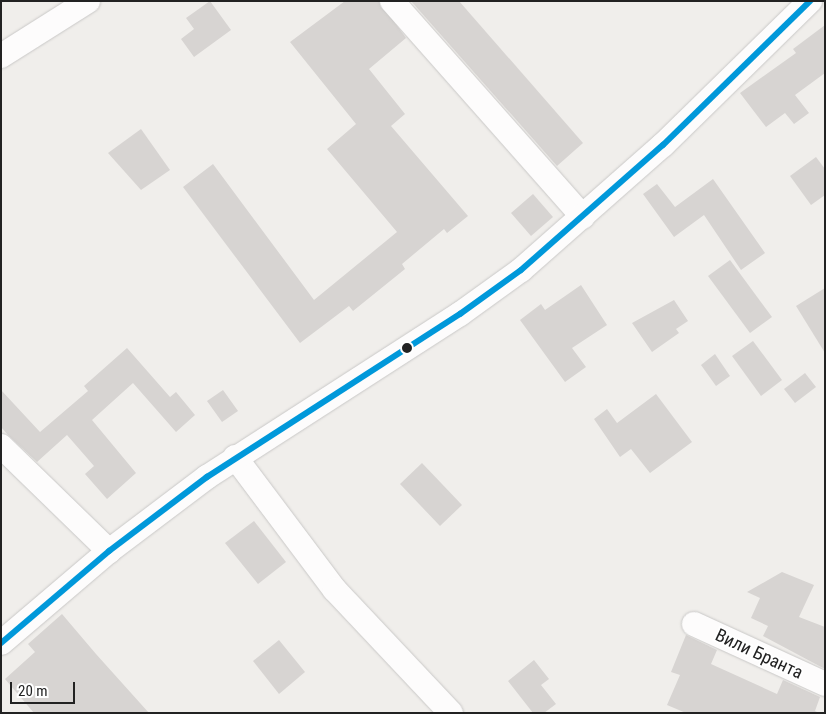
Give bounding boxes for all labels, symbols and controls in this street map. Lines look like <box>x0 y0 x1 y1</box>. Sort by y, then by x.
unlabelled marker <box>402 343 412 353</box>
street label: Вили Бранта <box>712 624 806 684</box>
scale bar <box>12 672 78 704</box>
text: 20 m <box>18 682 48 700</box>

